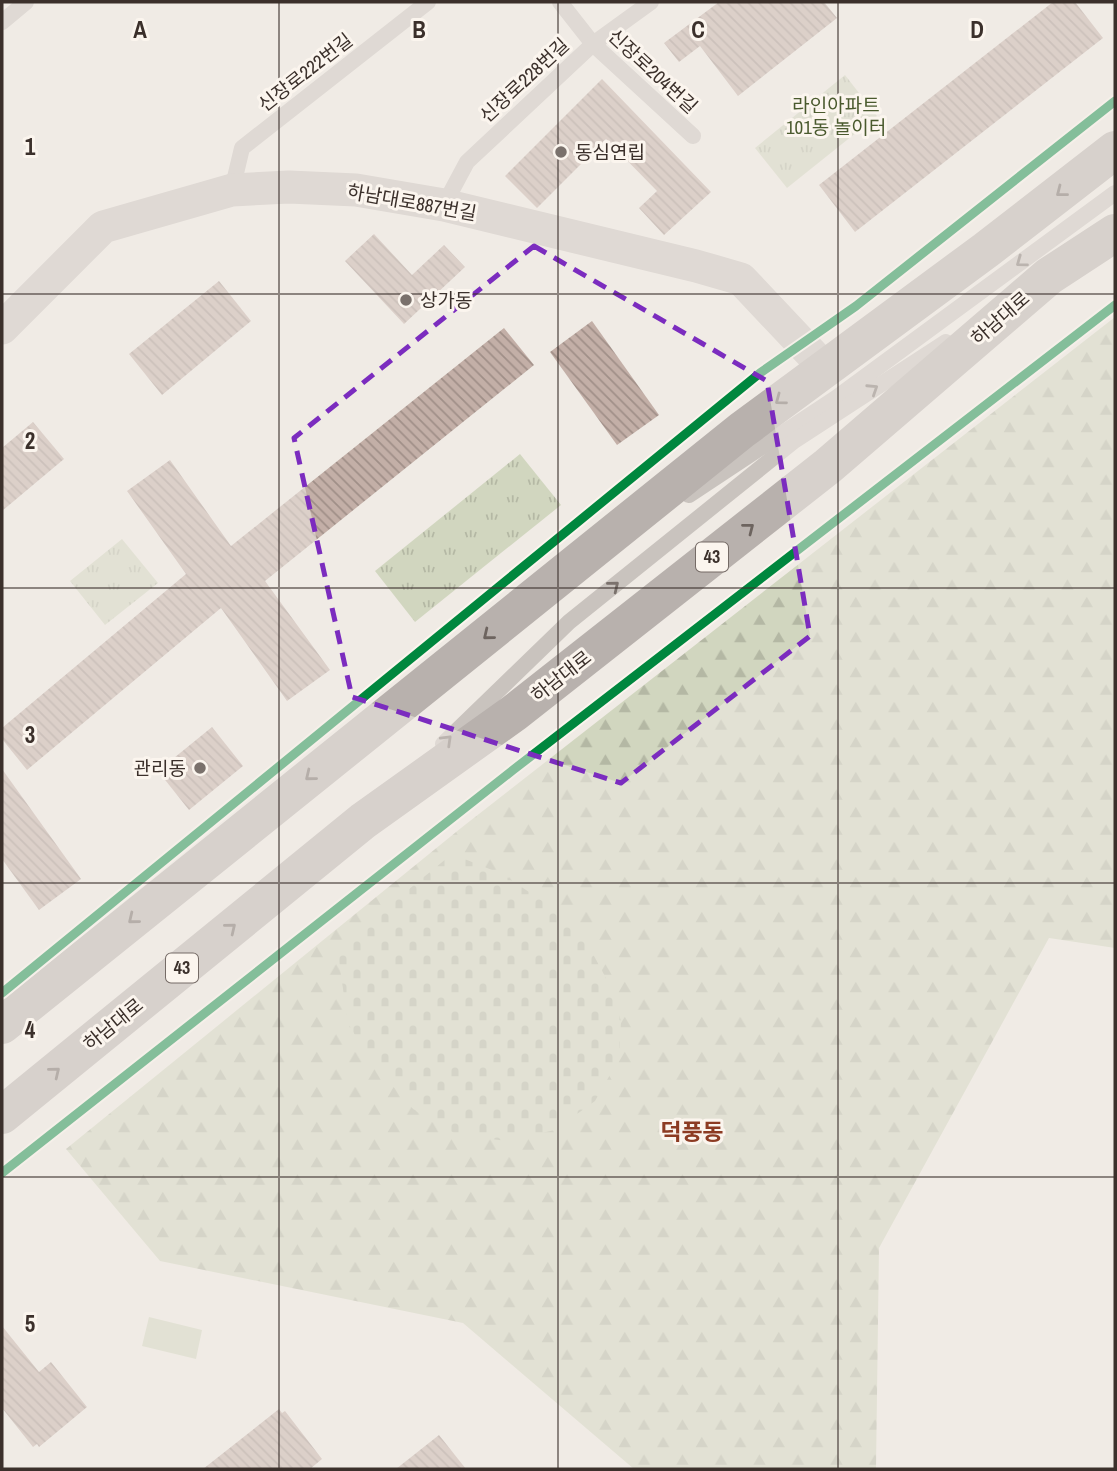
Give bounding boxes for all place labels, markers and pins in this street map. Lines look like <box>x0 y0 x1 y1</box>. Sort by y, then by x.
place label: 동심연립 <box>575 139 645 165</box>
marker: 동심연립 <box>553 144 569 160</box>
place label: 상가동 <box>420 287 472 313</box>
marker: 상가동 <box>398 292 414 308</box>
place label: 관리동 <box>134 755 186 781</box>
marker: 관리동 <box>192 760 208 776</box>

